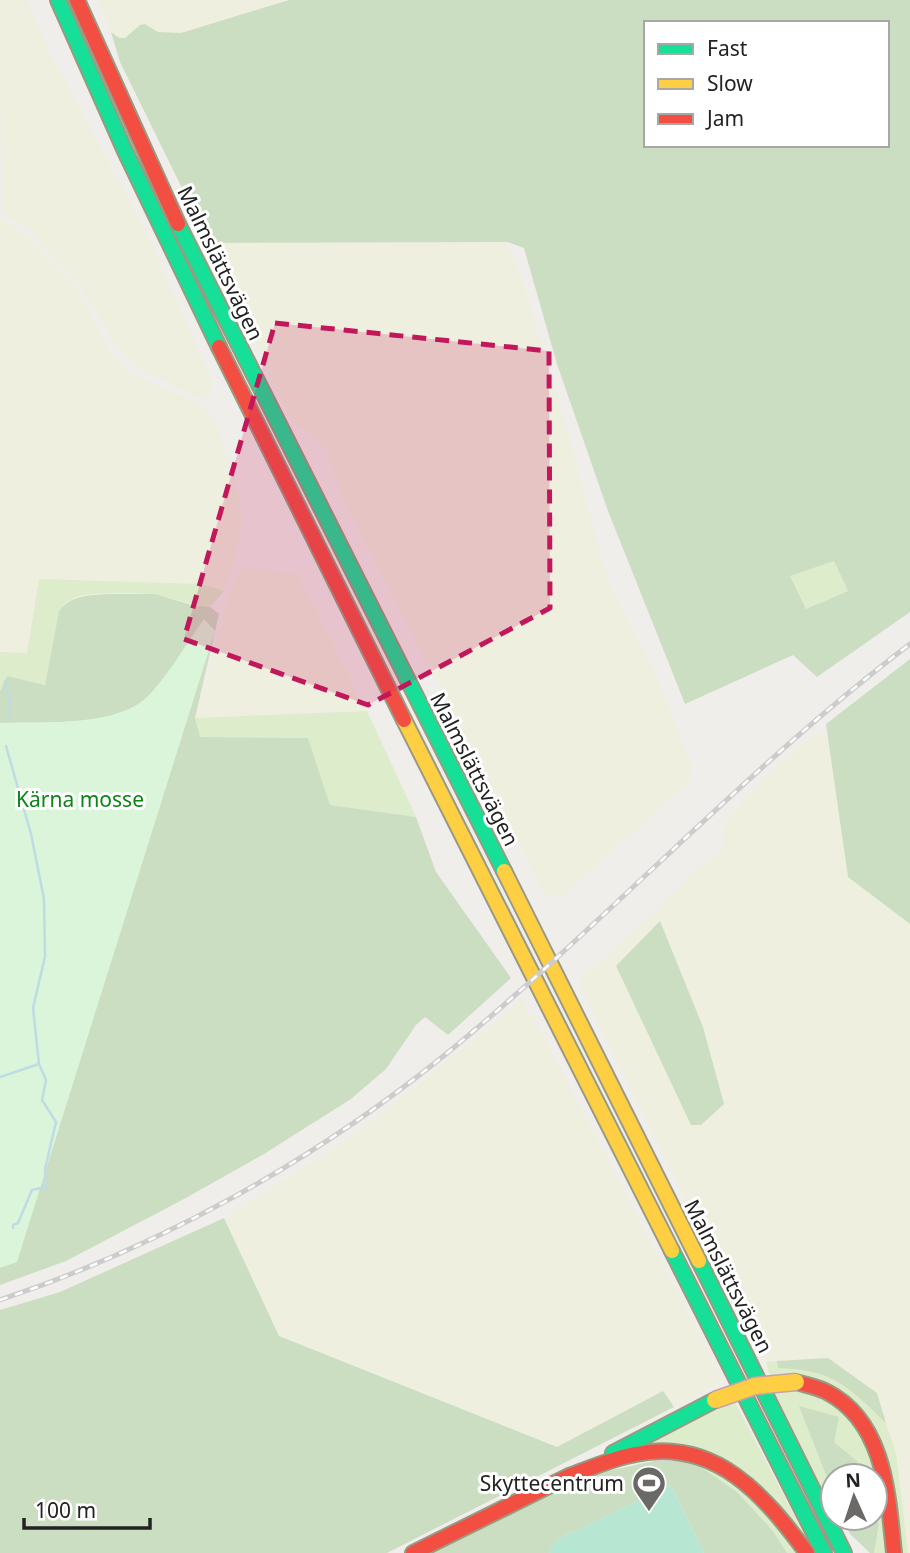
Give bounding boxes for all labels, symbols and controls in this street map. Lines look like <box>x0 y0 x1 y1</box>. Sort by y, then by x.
legend <box>644 21 889 147</box>
text: Fast <box>707 34 748 62</box>
text: Slow <box>707 69 753 97</box>
text: Jam <box>705 104 744 132</box>
street label: Malmslättsvägen <box>171 181 271 345</box>
street label: Malmslättsvägen <box>424 688 526 850</box>
park label: Kärna mosse <box>16 785 144 813</box>
street label: Malmslättsvägen <box>678 1195 780 1357</box>
north arrow <box>819 1462 889 1532</box>
sports icon: Skyttecentrum <box>630 1464 668 1513</box>
text: N <box>845 1467 862 1493</box>
place label: Skyttecentrum <box>480 1469 624 1497</box>
scale bar <box>24 1486 150 1530</box>
text: 100 m <box>35 1496 96 1524</box>

